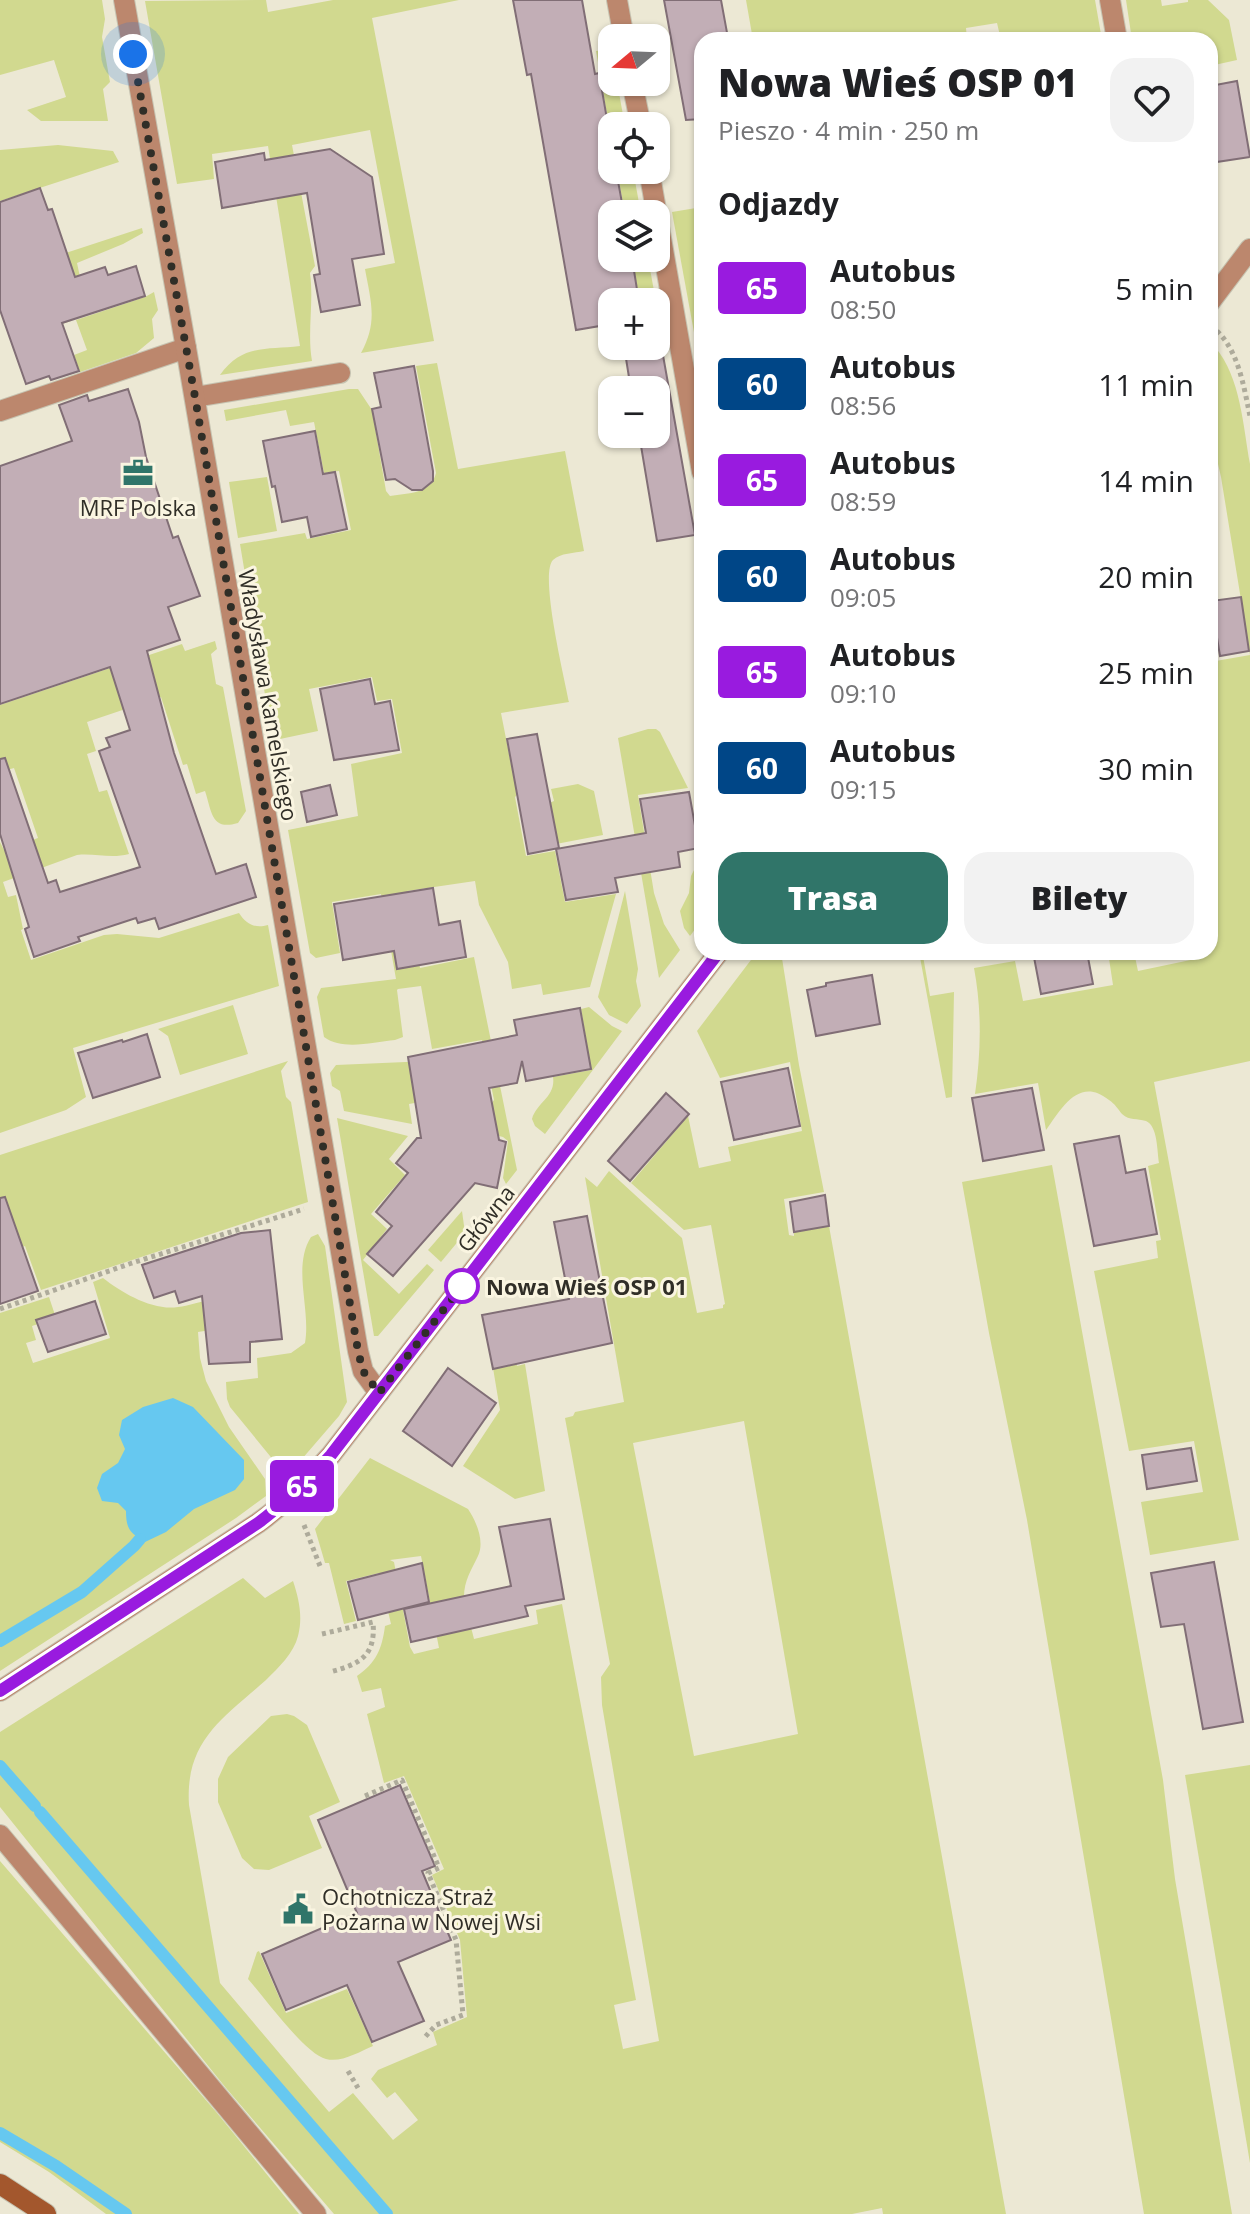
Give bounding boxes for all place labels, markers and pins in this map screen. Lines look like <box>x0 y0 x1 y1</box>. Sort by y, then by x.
office icon: MRF Polska <box>121 456 155 490</box>
place label: MRF Polska <box>80 492 196 522</box>
marker: Nowa Wieś OSP 01 <box>445 1269 479 1303</box>
place label: Nowa Wieś OSP 01 <box>486 1271 687 1301</box>
place label: Ochotnicza Straż Pożarna w Nowej Wsi <box>322 1881 541 1936</box>
public building icon: Ochotnicza Straż Pożarna w Nowej Wsi <box>281 1892 315 1926</box>

